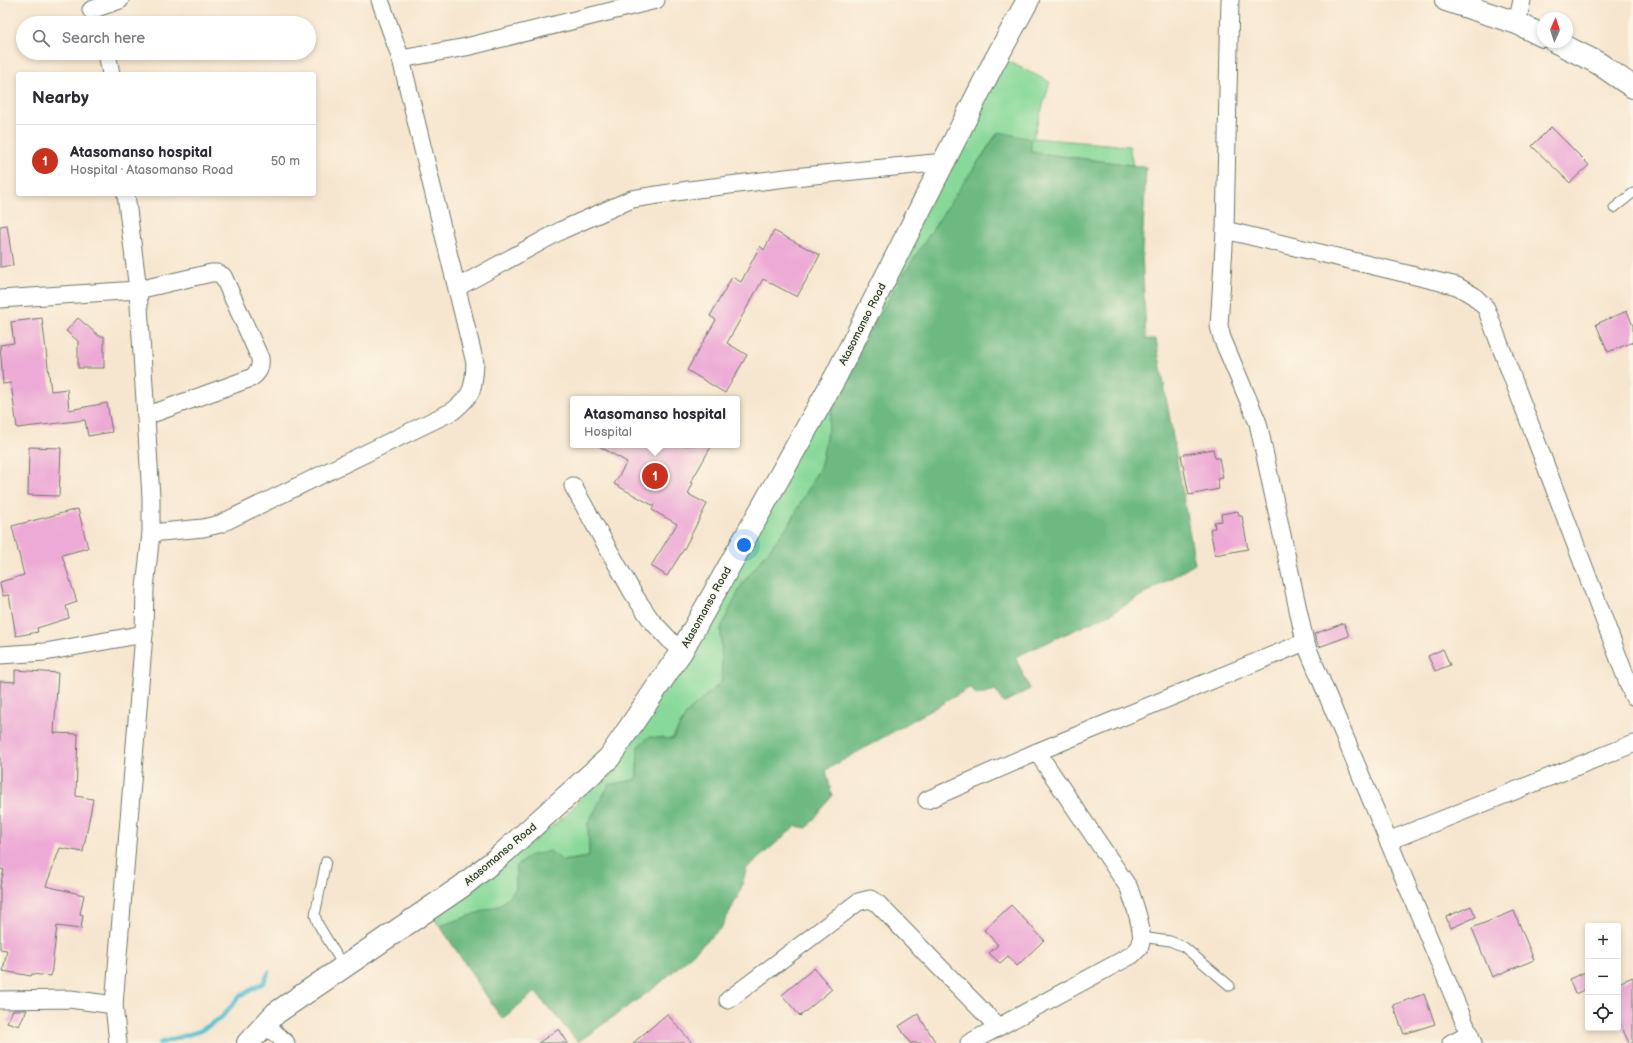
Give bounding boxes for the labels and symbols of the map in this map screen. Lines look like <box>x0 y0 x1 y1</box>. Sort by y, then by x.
north arrow <box>1537 12 1573 48</box>
street label: Atasomanso Road <box>836 281 889 367</box>
pin: 1 <box>642 461 668 491</box>
your location <box>734 535 754 555</box>
street label: Atasomanso Road <box>679 565 734 650</box>
street label: Atasomanso Road <box>461 820 539 888</box>

